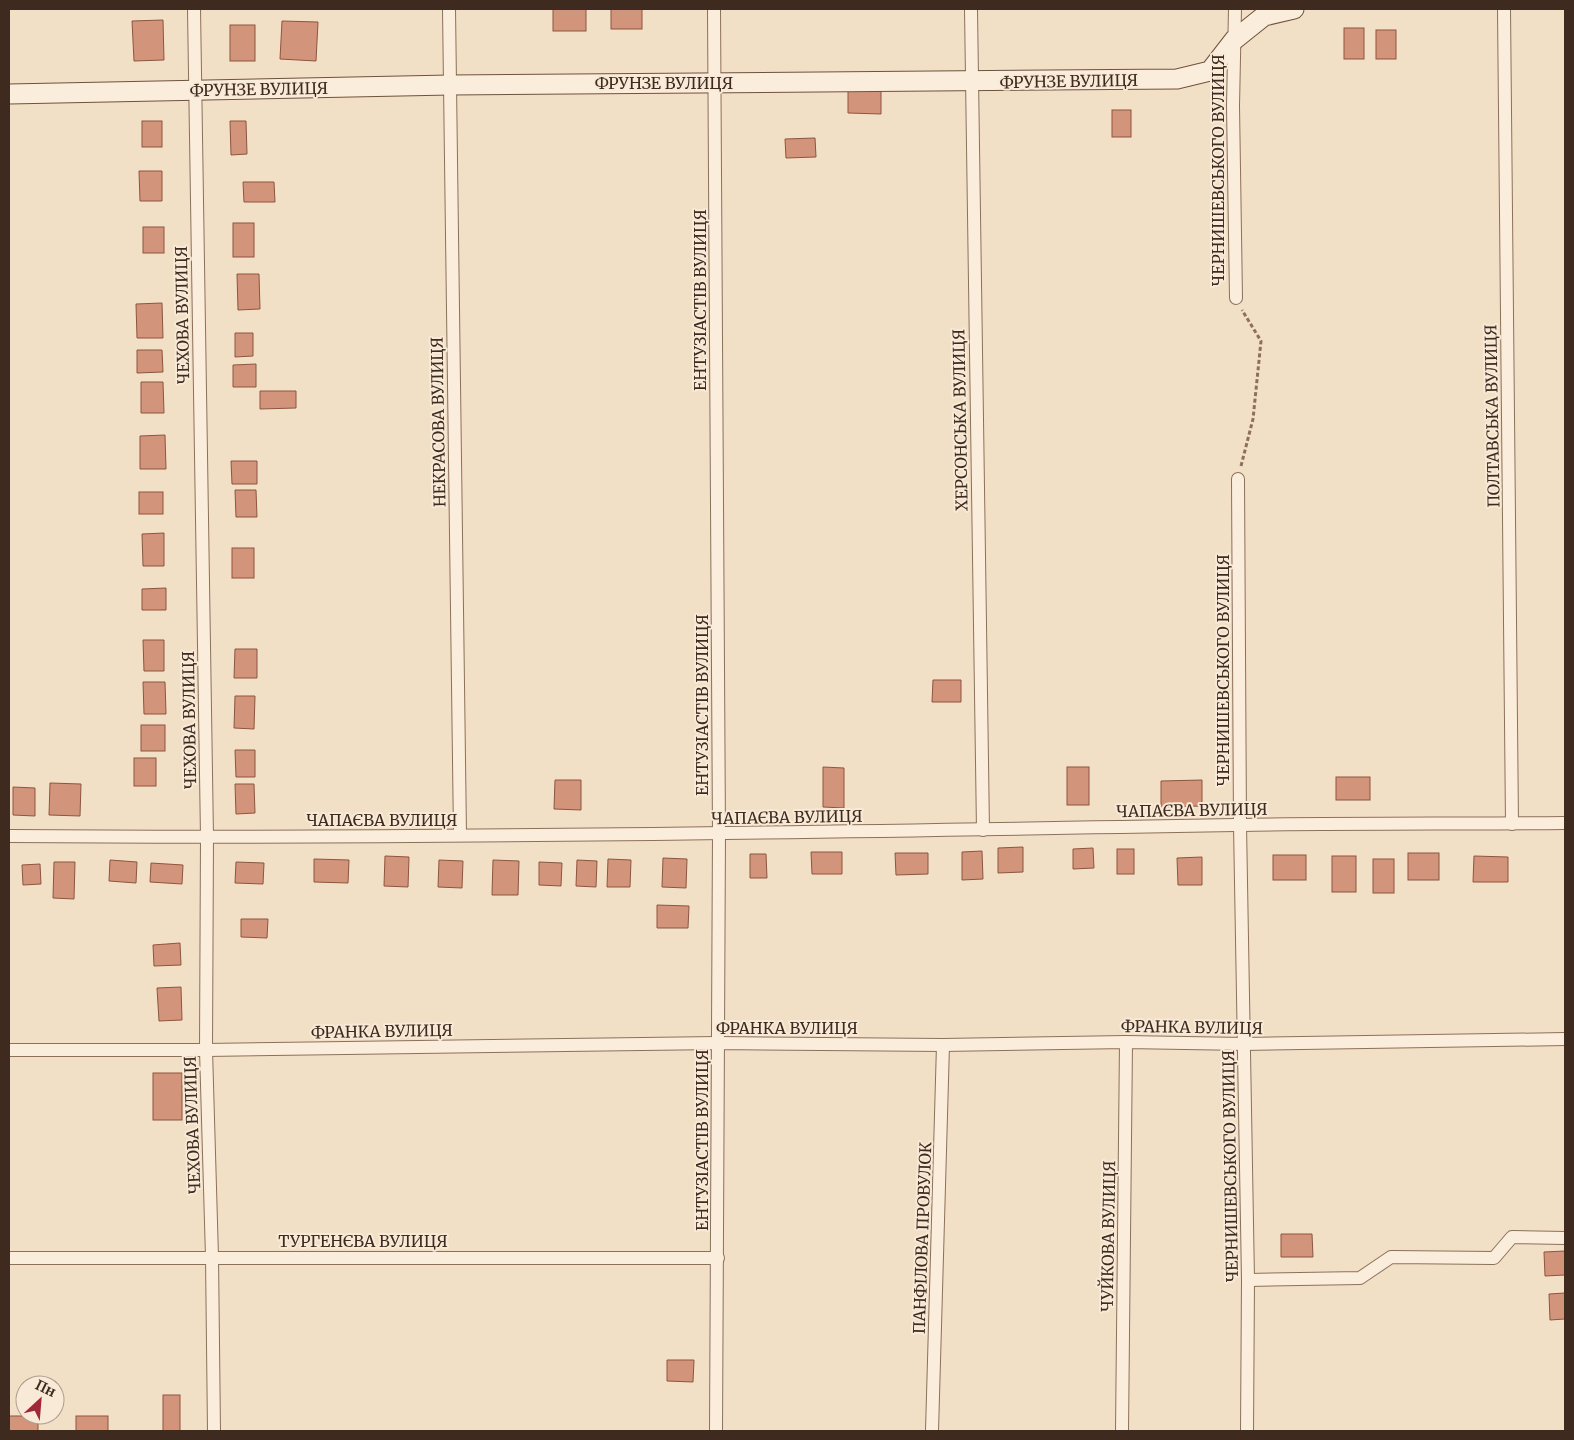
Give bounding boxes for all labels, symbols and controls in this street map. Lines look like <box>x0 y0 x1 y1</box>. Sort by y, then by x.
street label: ЧЕРНИШЕВСЬКОГО ВУЛИЦЯ <box>1208 54 1228 286</box>
street label: ФРУНЗЕ ВУЛИЦЯ <box>1000 70 1138 92</box>
street label: ФРУНЗЕ ВУЛИЦЯ <box>595 73 733 93</box>
street label: ФРУНЗЕ ВУЛИЦЯ <box>190 78 328 100</box>
street label: ЕНТУЗІАСТІВ ВУЛИЦЯ <box>690 209 710 391</box>
street label: ЧЕХОВА ВУЛИЦЯ <box>171 246 193 384</box>
street label: ПОЛТАВСЬКА ВУЛИЦЯ <box>1480 324 1504 508</box>
street label: ХЕРСОНСЬКА ВУЛИЦЯ <box>948 329 972 511</box>
street label: НЕКРАСОВА ВУЛИЦЯ <box>427 337 449 507</box>
street label: ЧЕРНИШЕВСЬКОГО ВУЛИЦЯ <box>1213 554 1233 786</box>
street label: ЕНТУЗІАСТІВ ВУЛИЦЯ <box>692 614 712 796</box>
street label: ЧЕХОВА ВУЛИЦЯ <box>178 651 200 789</box>
street label: ЧАПАЄВА ВУЛИЦЯ <box>1116 799 1268 821</box>
street label: ЧАПАЄВА ВУЛИЦЯ <box>711 806 863 828</box>
street label: ЧАПАЄВА ВУЛИЦЯ <box>306 810 458 830</box>
street label: ФРАНКА ВУЛИЦЯ <box>1121 1016 1263 1038</box>
street label: ФРАНКА ВУЛИЦЯ <box>716 1018 858 1038</box>
street label: ФРАНКА ВУЛИЦЯ <box>311 1020 453 1042</box>
street label: ЕНТУЗІАСТІВ ВУЛИЦЯ <box>692 1049 712 1231</box>
street label: ЧЕРНИШЕВСЬКОГО ВУЛИЦЯ <box>1218 1050 1242 1282</box>
street label: ЧЕХОВА ВУЛИЦЯ <box>180 1056 204 1194</box>
street label: ПАНФІЛОВА ПРОВУЛОК <box>909 1141 935 1334</box>
street label: ЧУЙКОВА ВУЛИЦЯ <box>1097 1160 1119 1312</box>
street label: ТУРГЕНЄВА ВУЛИЦЯ <box>278 1231 448 1251</box>
north arrow <box>15 1375 65 1425</box>
text: Пн <box>32 1376 59 1401</box>

